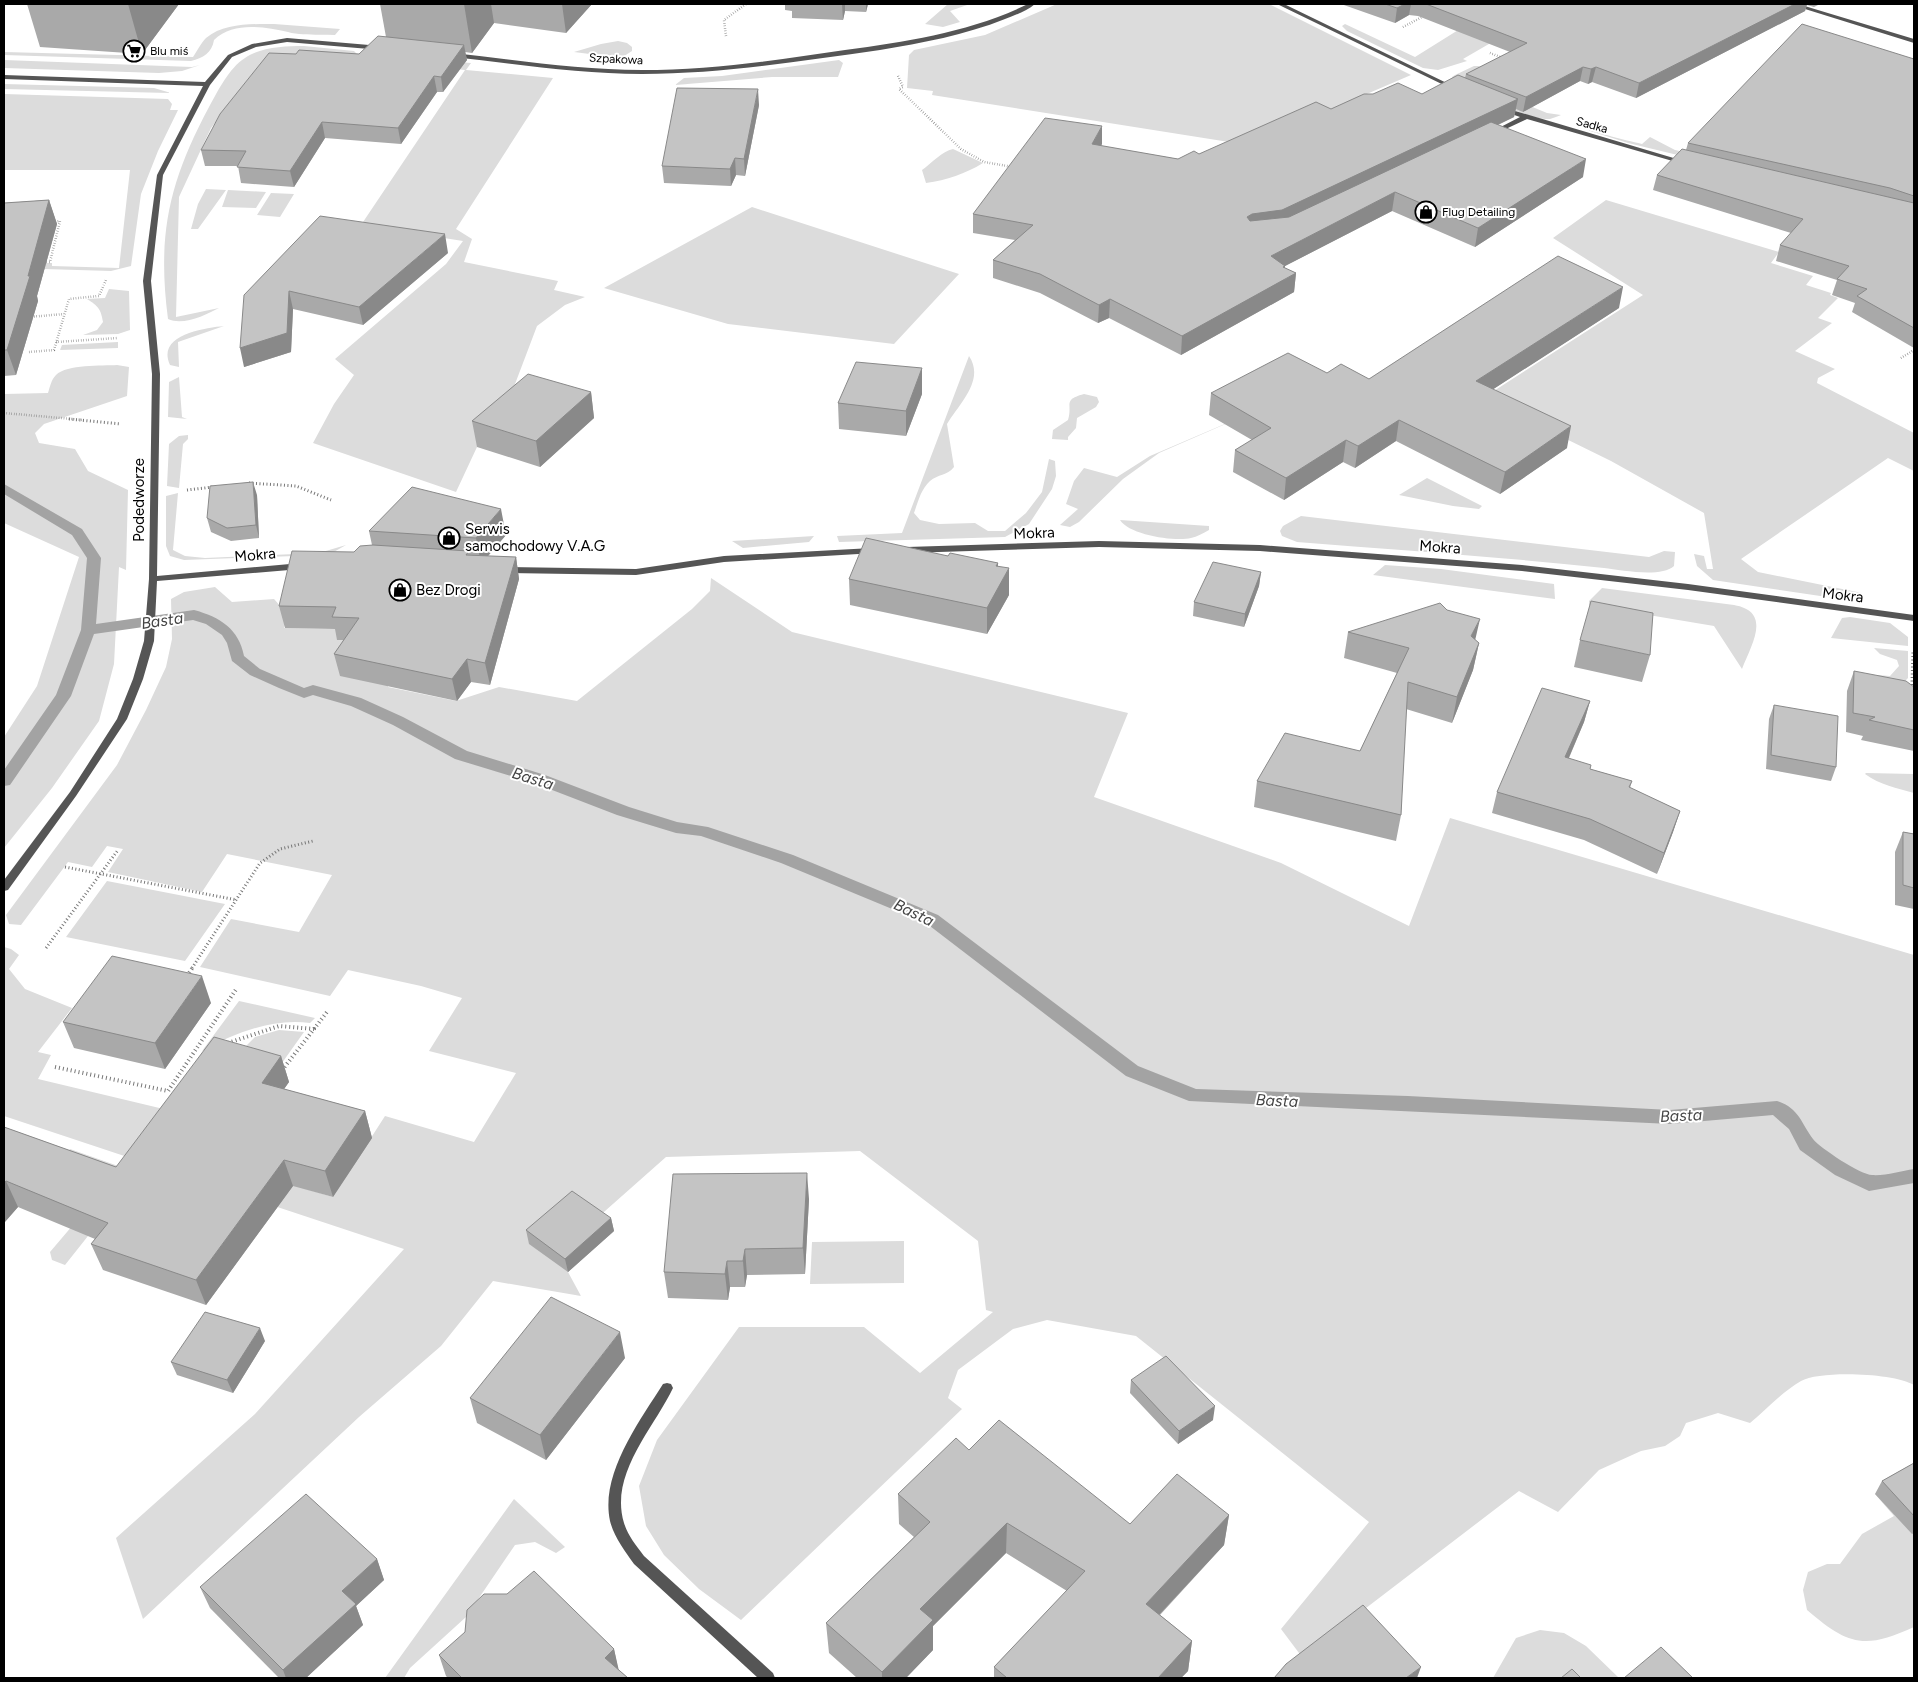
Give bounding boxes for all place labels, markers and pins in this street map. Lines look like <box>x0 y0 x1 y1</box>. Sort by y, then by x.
supermarket icon: Blu miś <box>122 39 146 63</box>
place label: Blu miś <box>150 44 189 58</box>
shop icon: Flug Detailing <box>1414 200 1438 224</box>
place label: Flug Detailing <box>1442 205 1515 219</box>
place label: Serwis samochodowy V.A.G <box>465 520 605 555</box>
shop icon: Serwis samochodowy V.A.G <box>437 526 461 550</box>
shop icon: Bez Drogi <box>388 578 412 602</box>
place label: Bez Drogi <box>416 581 481 599</box>

